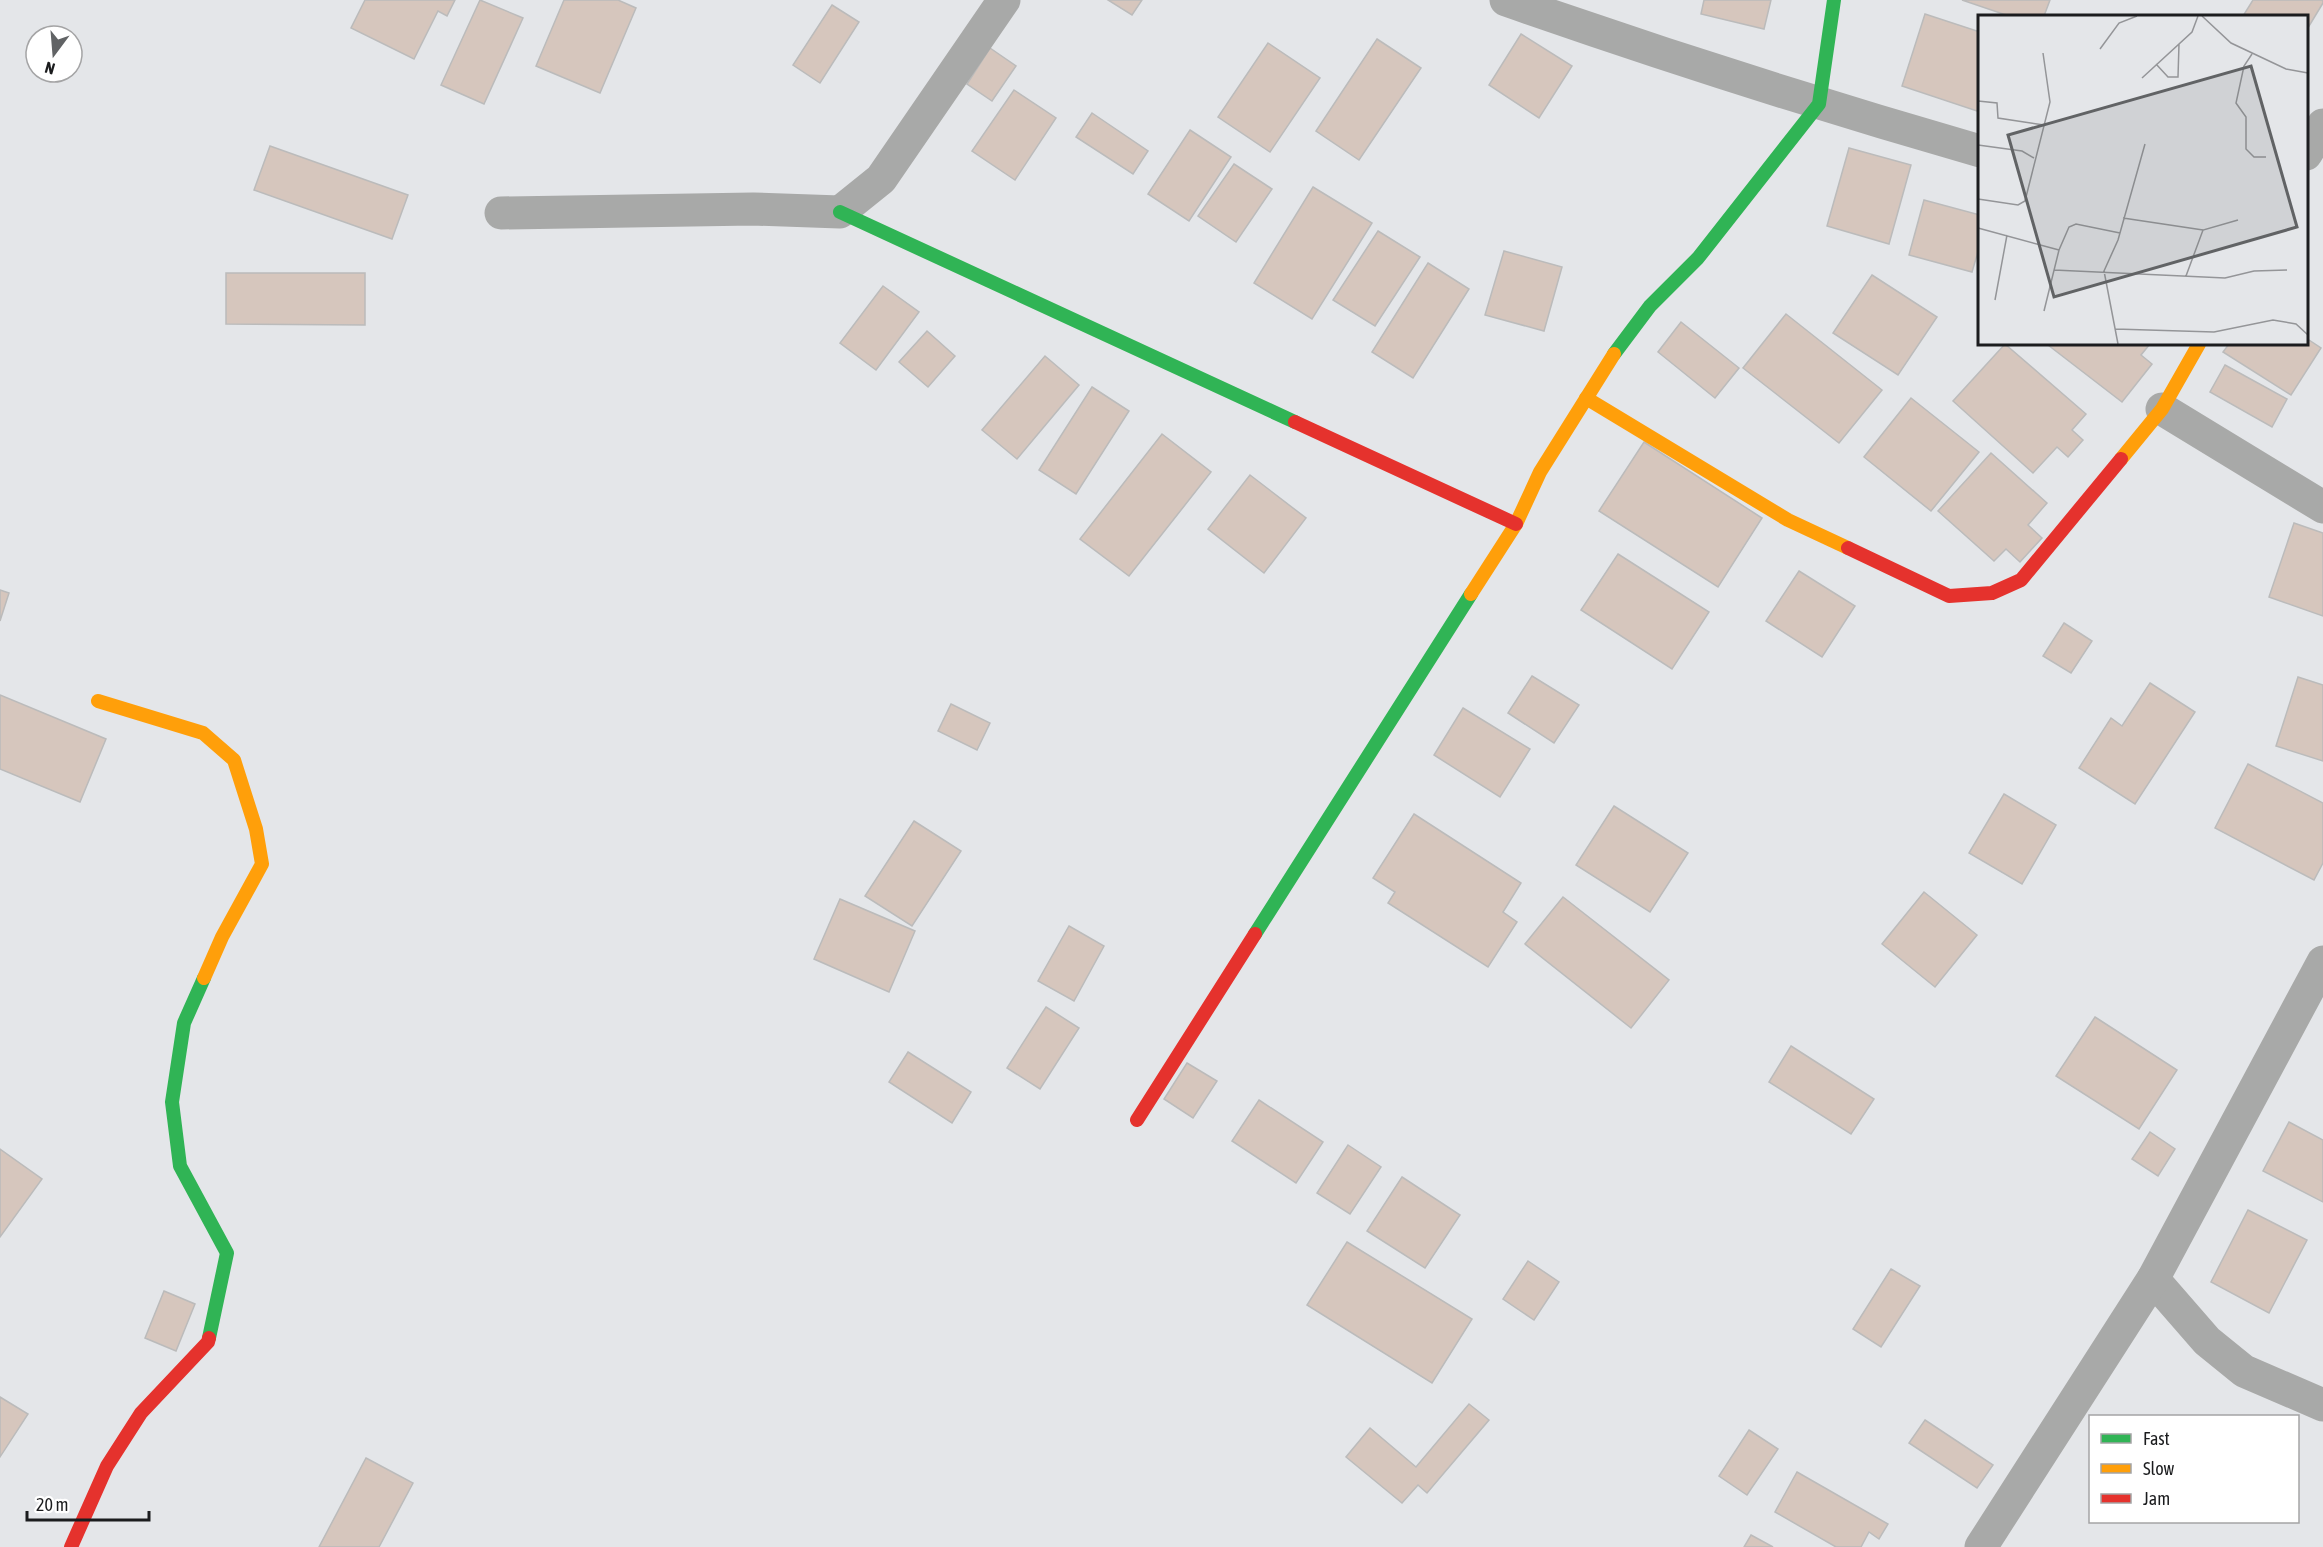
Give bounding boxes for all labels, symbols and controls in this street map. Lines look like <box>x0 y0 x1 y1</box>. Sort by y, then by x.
inset map <box>1978 15 2308 345</box>
north arrow <box>24 24 84 84</box>
text: N <box>43 58 57 78</box>
legend <box>2089 1415 2299 1523</box>
text: Fast <box>2143 1428 2170 1449</box>
text: Slow <box>2143 1458 2174 1479</box>
scale bar <box>27 1484 148 1522</box>
text: Jam <box>2143 1488 2170 1509</box>
text: 20 m <box>36 1494 68 1515</box>

